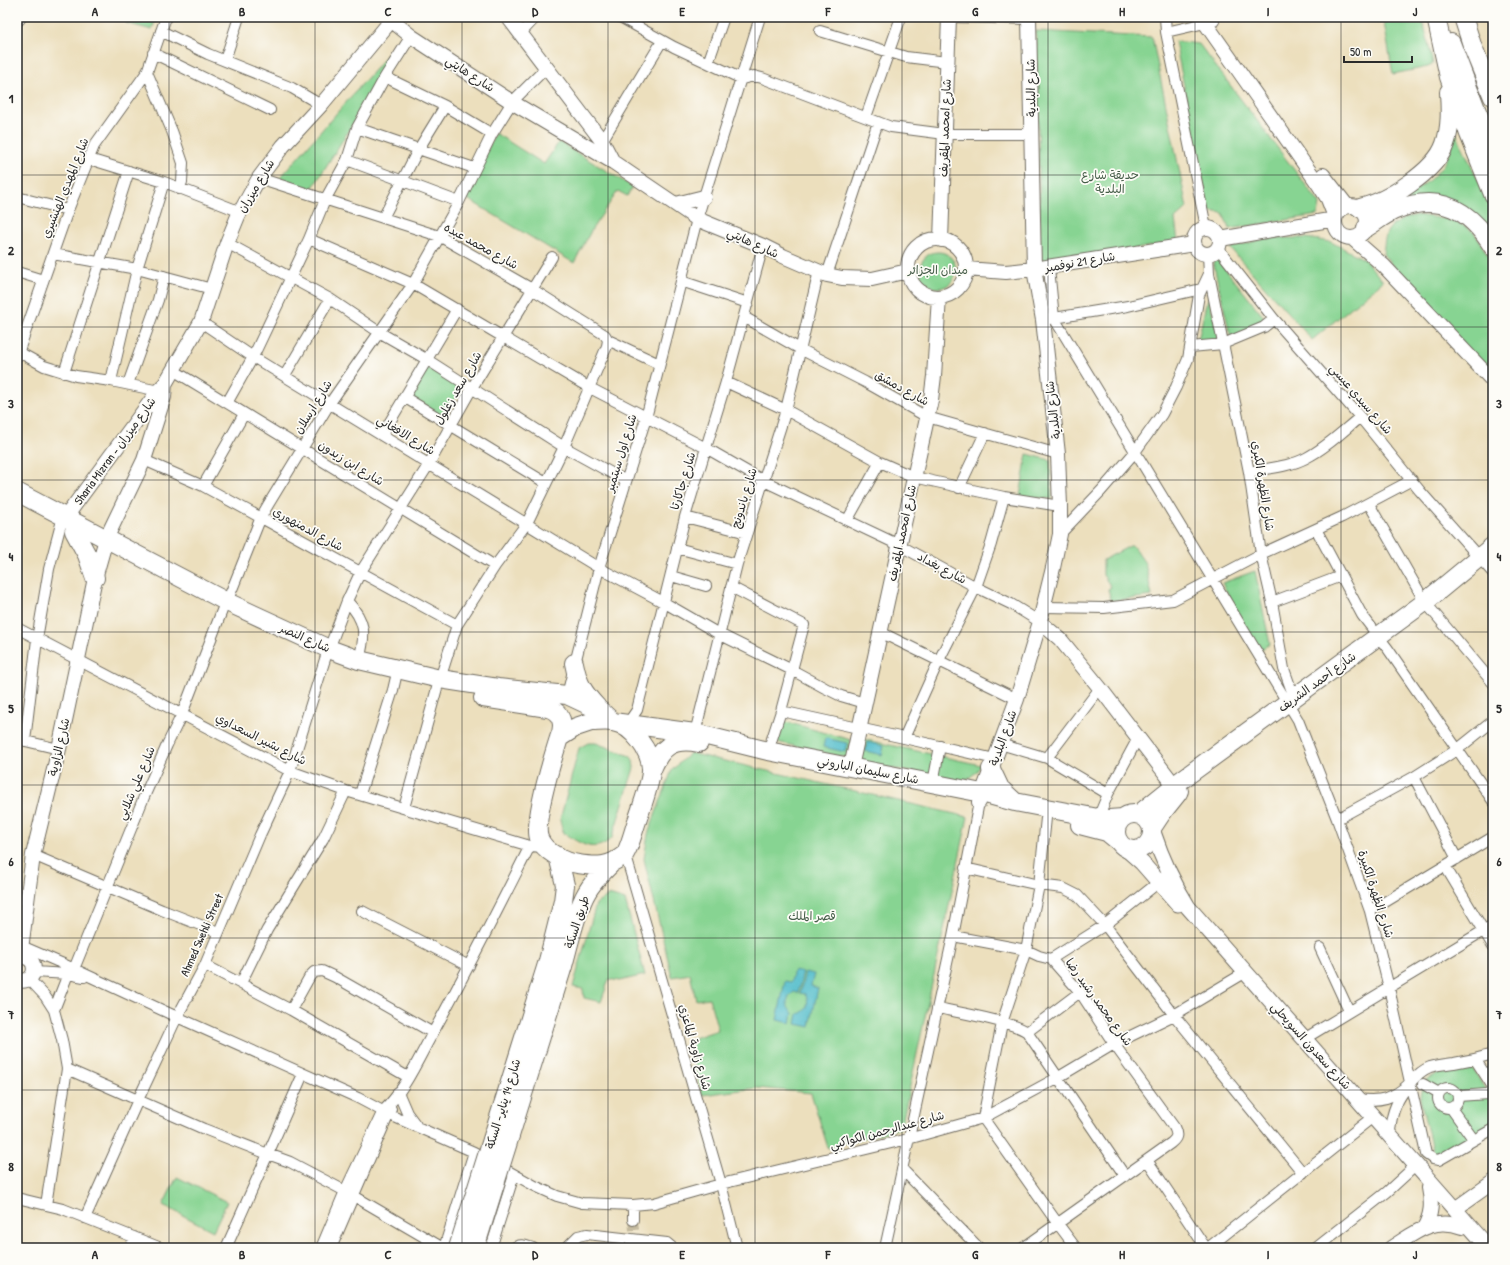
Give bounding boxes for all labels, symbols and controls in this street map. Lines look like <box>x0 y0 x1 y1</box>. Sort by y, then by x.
text: A <box>92 2 99 20</box>
text: B <box>239 2 246 20</box>
text: C <box>384 2 392 20</box>
text: D <box>532 2 539 20</box>
text: E <box>679 2 685 20</box>
text: F <box>825 2 832 20</box>
text: G <box>972 2 979 20</box>
text: H <box>1119 2 1125 20</box>
text: I <box>1266 2 1270 20</box>
text: J <box>1413 2 1418 20</box>
scale bar <box>1344 38 1412 64</box>
text: 50 m <box>1350 43 1371 60</box>
street label: شارع هايتي <box>441 51 498 98</box>
street label: شارع البلدية <box>1021 59 1041 117</box>
street label: شارع امحمد المقريف <box>934 79 956 177</box>
text: 1 <box>9 89 14 107</box>
text: 1 <box>1497 89 1502 107</box>
street label: شارع المهدي الهنشيري <box>37 135 93 241</box>
street label: شارع ميزران <box>233 156 279 216</box>
park label: حديقة شارع البلدية <box>1081 166 1139 197</box>
street label: شارع محمد عبده <box>440 218 522 274</box>
street label: شارع هايتي <box>723 223 782 265</box>
text: 2 <box>8 241 15 259</box>
text: 2 <box>1496 241 1503 259</box>
street label: شارع 21 نوفمبر <box>1043 247 1116 277</box>
park label: ميدان الجزائر <box>907 261 968 278</box>
street label: شارع سعد زغلول <box>430 348 486 428</box>
street label: شارع سيدي عيسي <box>1324 360 1397 440</box>
street label: شارع دمشق <box>872 366 932 410</box>
street label: شارع ارسلان <box>289 377 337 437</box>
street label: شارع البلدية <box>1041 380 1065 440</box>
street label: Sharia Mizran - شارع ميزران <box>70 393 160 509</box>
text: 3 <box>8 394 14 412</box>
text: 3 <box>1496 394 1502 412</box>
street label: شارع الافغاني <box>372 410 439 461</box>
street label: شارع اول سبتمبر <box>600 412 641 495</box>
street label: شارع ابن زيدون <box>315 436 387 490</box>
street label: شارع الظهرة الكبري <box>1247 439 1279 533</box>
street label: شارع جاكارتا <box>666 450 700 512</box>
street label: شارع باندونج <box>726 466 762 530</box>
street label: شارع امحمد المقريف <box>883 483 921 583</box>
street label: شارع الدمنهوري <box>270 502 346 556</box>
text: 4 <box>9 547 14 565</box>
text: 4 <box>1497 547 1502 565</box>
street label: شارع بغداد <box>914 548 970 588</box>
street label: شارع النصر <box>276 618 333 657</box>
street label: شارع أحمد الشريف <box>1274 648 1360 716</box>
text: 5 <box>8 699 14 717</box>
text: 5 <box>1496 699 1502 717</box>
street label: شارع بشير السعداوي <box>212 708 310 770</box>
street label: شارع البلدية <box>985 708 1021 768</box>
street label: شارع الزاوية <box>44 716 74 778</box>
street label: شارع علي شلابي <box>112 743 161 823</box>
street label: شارع سليمان الباروني <box>815 751 920 791</box>
street label: شارع الظهرة الكبيرة <box>1353 848 1399 940</box>
text: 6 <box>8 852 14 870</box>
text: 6 <box>1496 852 1502 870</box>
street label: Ahmed Swehli Street <box>176 890 228 979</box>
street label: طريق السكة <box>560 893 593 951</box>
park label: قصر الملك <box>788 907 836 924</box>
street label: شارع محمد رشيد رضا <box>1061 954 1137 1050</box>
street label: شارع سعدون السويحلي <box>1265 998 1355 1095</box>
street label: شارع زاوية الماعزي <box>674 1002 716 1092</box>
text: 7 <box>7 1005 15 1023</box>
text: 7 <box>1495 1005 1503 1023</box>
street label: شارع 14 يناير- السكة <box>481 1057 525 1151</box>
street label: شارع عبدالرحمن الكواكبي <box>828 1106 947 1156</box>
text: 8 <box>8 1157 14 1175</box>
text: 8 <box>1496 1157 1502 1175</box>
text: A <box>92 1245 99 1263</box>
text: B <box>239 1245 246 1263</box>
text: C <box>384 1245 392 1263</box>
text: D <box>532 1245 539 1263</box>
text: E <box>679 1245 685 1263</box>
text: F <box>825 1245 832 1263</box>
text: G <box>972 1245 979 1263</box>
text: H <box>1119 1245 1125 1263</box>
text: I <box>1266 1245 1270 1263</box>
text: J <box>1413 1245 1418 1263</box>

